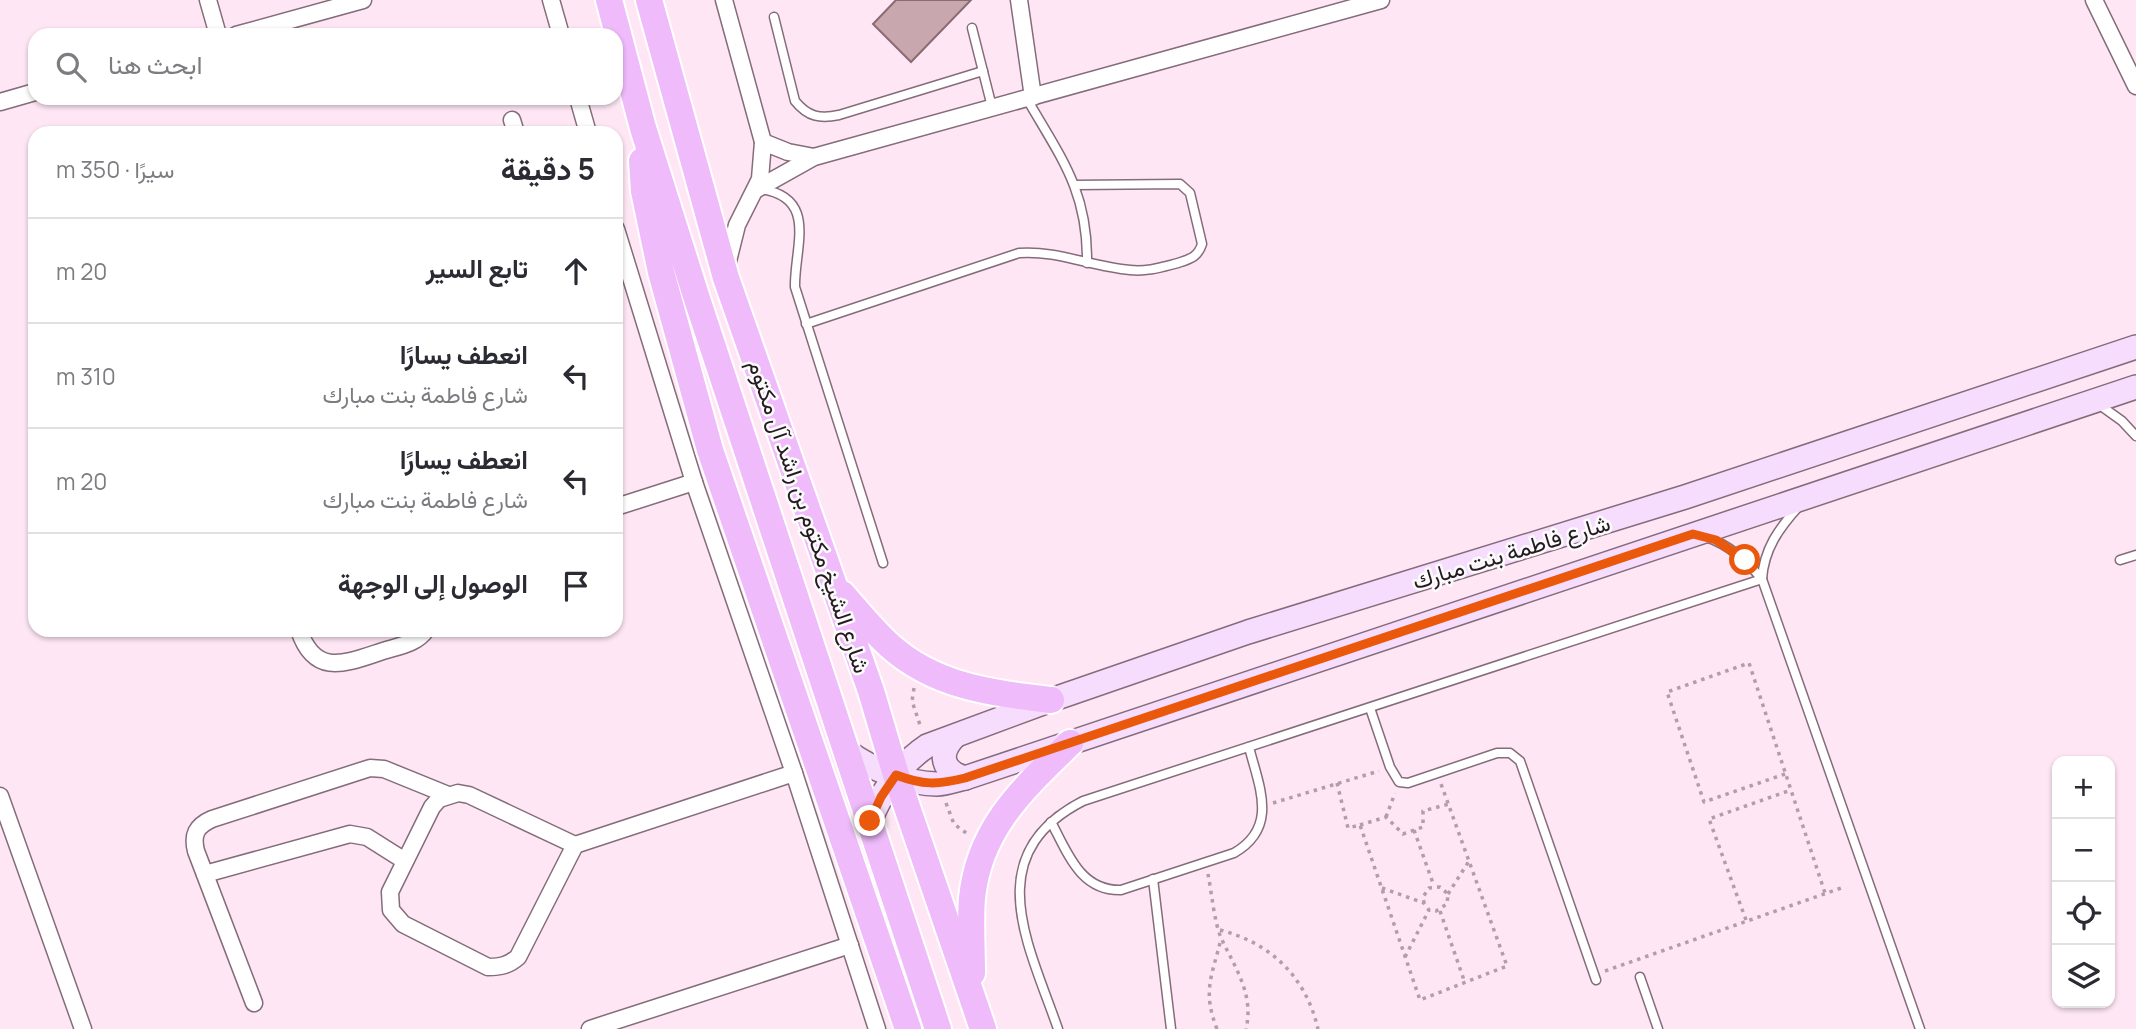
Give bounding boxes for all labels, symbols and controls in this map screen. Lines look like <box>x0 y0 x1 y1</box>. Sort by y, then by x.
search box <box>28 28 623 105</box>
text: ابحث هنا <box>108 46 202 82</box>
icon: search <box>52 48 90 86</box>
text: 5 دقيقة <box>501 148 595 189</box>
text: سيرًا · 350 m <box>56 153 174 185</box>
text: تابع السير <box>426 250 528 286</box>
icon: ahead <box>557 252 595 290</box>
text: 20 m <box>56 255 107 287</box>
text: انعطف يسارًا <box>400 336 528 372</box>
street label: شارع الشيخ مكتوم بن راشد آل مكتوم <box>740 355 879 678</box>
icon: left <box>557 357 595 395</box>
text: 310 m <box>56 360 116 392</box>
text: شارع فاطمة بنت مبارك <box>323 378 528 410</box>
text: انعطف يسارًا <box>400 441 528 477</box>
icon: left <box>557 462 595 500</box>
text: 20 m <box>56 465 107 497</box>
text: شارع فاطمة بنت مبارك <box>323 483 528 515</box>
street label: شارع فاطمة بنت مبارك <box>1408 506 1614 597</box>
route start <box>1729 544 1760 575</box>
text: الوصول إلى الوجهة <box>338 565 528 601</box>
icon: arrive <box>557 567 595 605</box>
map controls <box>2052 756 2115 1008</box>
button: + <box>2052 756 2115 819</box>
route end <box>854 805 885 836</box>
button: − <box>2052 819 2115 882</box>
button: locate <box>2052 882 2115 945</box>
button: layers <box>2052 945 2115 1008</box>

